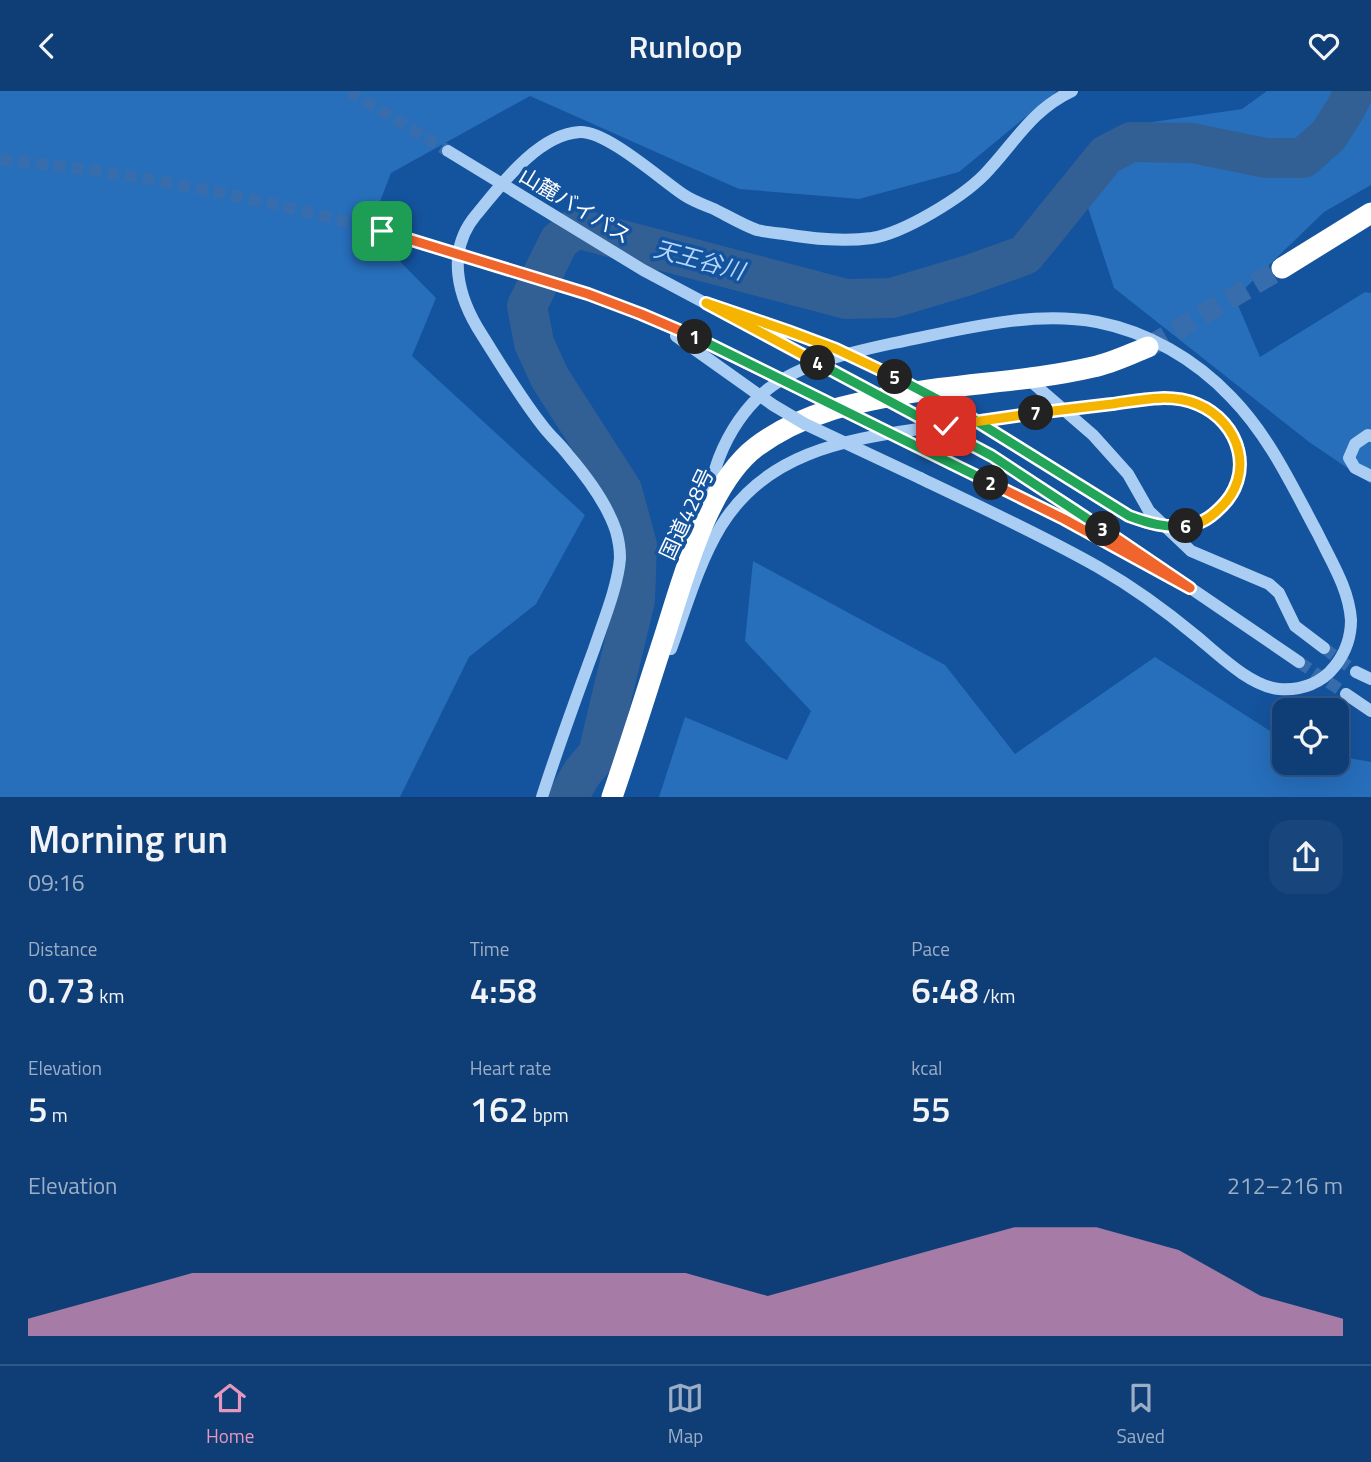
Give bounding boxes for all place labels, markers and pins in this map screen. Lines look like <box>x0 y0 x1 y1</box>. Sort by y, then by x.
pin <box>352 201 412 261</box>
pin: 1 <box>678 320 712 355</box>
pin: 4 <box>800 345 836 381</box>
pin: 5 <box>878 359 912 395</box>
pin: 7 <box>1018 395 1054 431</box>
pin <box>916 396 976 456</box>
pin: 2 <box>974 465 1009 501</box>
pin: 6 <box>1168 509 1204 543</box>
pin: 3 <box>1086 511 1120 547</box>

